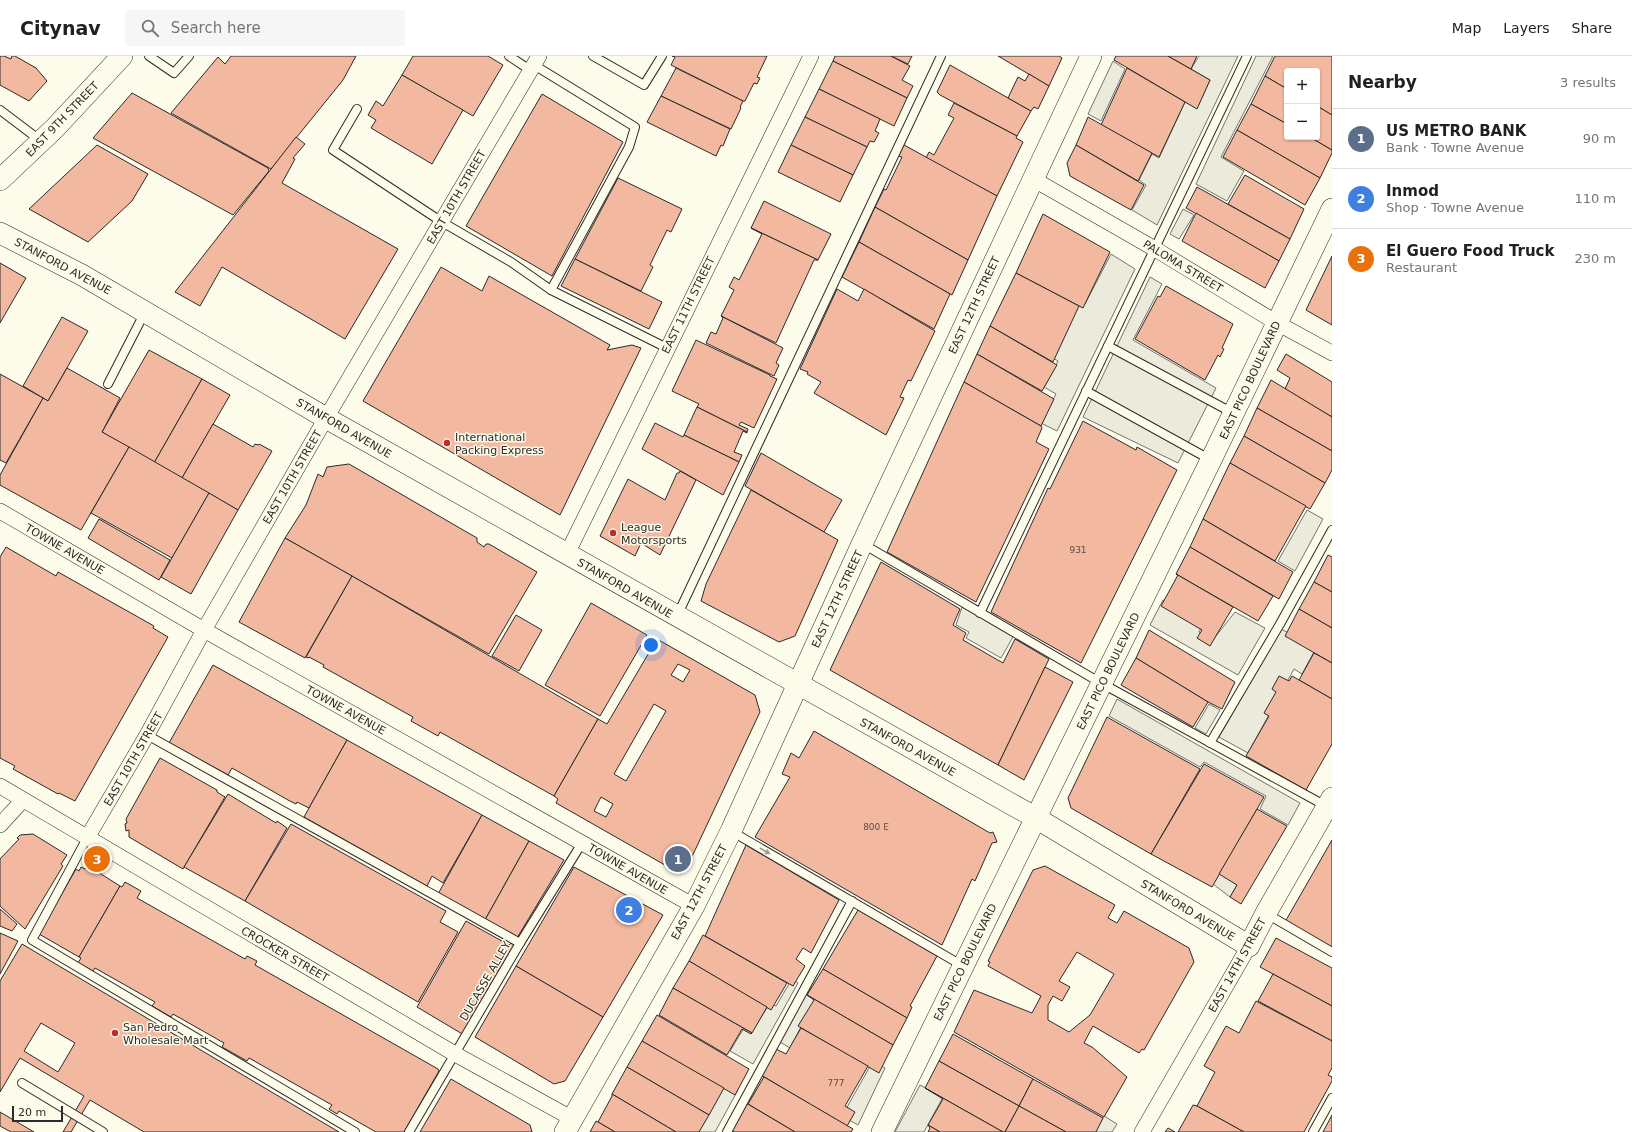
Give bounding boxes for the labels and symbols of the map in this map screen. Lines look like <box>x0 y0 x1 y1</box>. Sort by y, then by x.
street label: EAST 9TH STREET <box>23 79 102 160</box>
street label: EAST 10TH STREET <box>424 148 489 246</box>
street label: STANFORD AVENUE <box>12 235 113 297</box>
street label: PALOMA STREET <box>1141 238 1225 295</box>
street label: EAST 11TH STREET <box>659 254 718 356</box>
street label: EAST 12TH STREET <box>946 254 1003 356</box>
street label: EAST PICO BOULEVARD <box>1217 319 1284 441</box>
street label: STANFORD AVENUE <box>294 396 394 461</box>
street label: EAST 10TH STREET <box>260 428 325 526</box>
place label: International Packing Express <box>455 431 544 457</box>
marker: International Packing Express <box>442 438 452 448</box>
street label: TOWNE AVENUE <box>22 521 107 577</box>
place label: League Motorsports <box>621 521 687 547</box>
marker: League Motorsports <box>608 528 618 538</box>
house number: 931 <box>1069 545 1087 555</box>
street label: EAST 12TH STREET <box>809 548 866 650</box>
street label: STANFORD AVENUE <box>575 556 675 621</box>
street label: EAST PICO BOULEVARD <box>1074 610 1143 732</box>
your location <box>641 635 661 655</box>
street label: TOWNE AVENUE <box>303 683 388 738</box>
street label: EAST 10TH STREET <box>101 710 166 808</box>
street label: STANFORD AVENUE <box>857 716 958 779</box>
house number: 800 E <box>863 822 889 832</box>
street label: TOWNE AVENUE <box>585 841 670 897</box>
street label: EAST 12TH STREET <box>668 842 730 942</box>
pin: 3 <box>84 844 110 874</box>
pin: 1 <box>665 844 691 874</box>
one-way arrow <box>759 847 771 854</box>
street label: STANFORD AVENUE <box>1138 877 1237 944</box>
pin: 2 <box>616 895 642 925</box>
street label: EAST PICO BOULEVARD <box>931 901 1000 1023</box>
street label: EAST 14TH STREET <box>1206 915 1269 1015</box>
street label: CROCKER STREET <box>239 924 331 985</box>
street label: DUCASSE ALLEY <box>457 939 514 1023</box>
place label: San Pedro Wholesale Mart <box>123 1021 209 1047</box>
marker: San Pedro Wholesale Mart <box>110 1028 120 1038</box>
house number: 777 <box>827 1078 845 1088</box>
scale bar <box>12 1104 63 1123</box>

